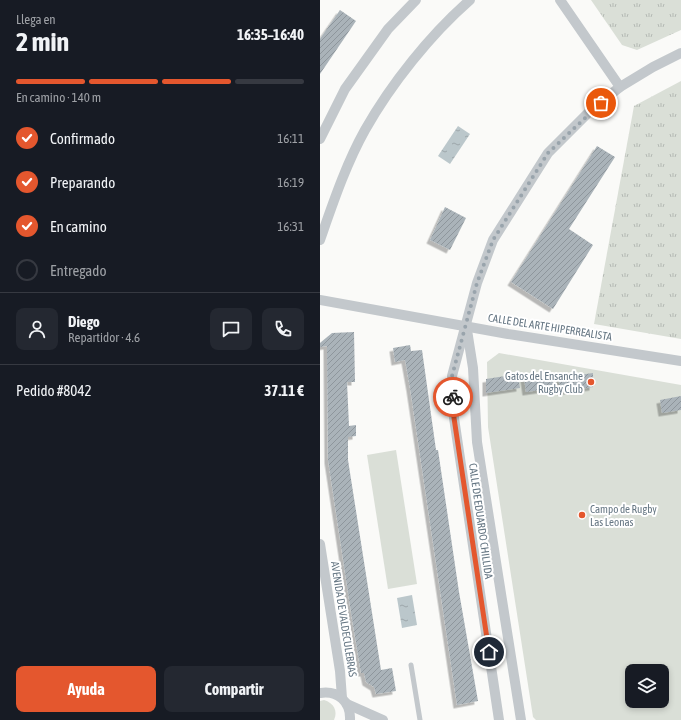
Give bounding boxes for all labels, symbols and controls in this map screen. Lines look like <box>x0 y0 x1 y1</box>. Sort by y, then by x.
text: Llega en <box>16 12 56 27</box>
text: 16:35–16:40 <box>237 26 304 43</box>
text: 2 min <box>16 27 69 57</box>
pin <box>584 86 618 120</box>
text: En camino · 140 m <box>16 90 101 105</box>
icon: bag <box>590 92 612 114</box>
icon: check <box>16 127 38 149</box>
text: Confirmado <box>50 130 115 147</box>
text: 16:11 <box>277 131 304 146</box>
icon: check <box>16 171 38 193</box>
text: Preparando <box>50 174 115 191</box>
text: 16:19 <box>277 175 304 190</box>
icon: check <box>16 215 38 237</box>
text: En camino <box>50 218 107 235</box>
text: 16:31 <box>277 219 304 234</box>
text: Entregado <box>50 262 107 279</box>
button: person <box>16 308 58 350</box>
button: chat <box>210 308 252 350</box>
button: phone <box>262 308 304 350</box>
street label: CALLE DEL ARTE HIPERREALISTA <box>487 311 613 343</box>
text: Diego <box>68 313 100 330</box>
text: Repartidor · 4.6 <box>68 330 140 345</box>
place label: Gatos del Ensanche Rugby Club <box>505 370 583 395</box>
courier <box>433 377 473 417</box>
marker: Gatos del Ensanche Rugby Club <box>586 377 596 387</box>
text: Pedido #8042 <box>16 382 92 399</box>
text: 37.11 € <box>264 382 304 399</box>
icon: bike <box>442 386 464 408</box>
street label: CALLE DE EDUARDO CHILLIDA <box>467 462 495 580</box>
place label: Campo de Rugby Las Leonas <box>590 503 657 528</box>
marker: Campo de Rugby Las Leonas <box>577 510 587 520</box>
street label: AVENIDA DE VALDECULEBRAS <box>329 560 359 678</box>
pin <box>472 635 506 669</box>
icon: home <box>478 641 500 663</box>
map controls <box>625 664 669 708</box>
button: layers <box>625 664 669 708</box>
button: Ayuda <box>16 666 156 712</box>
button: Compartir <box>164 666 304 712</box>

